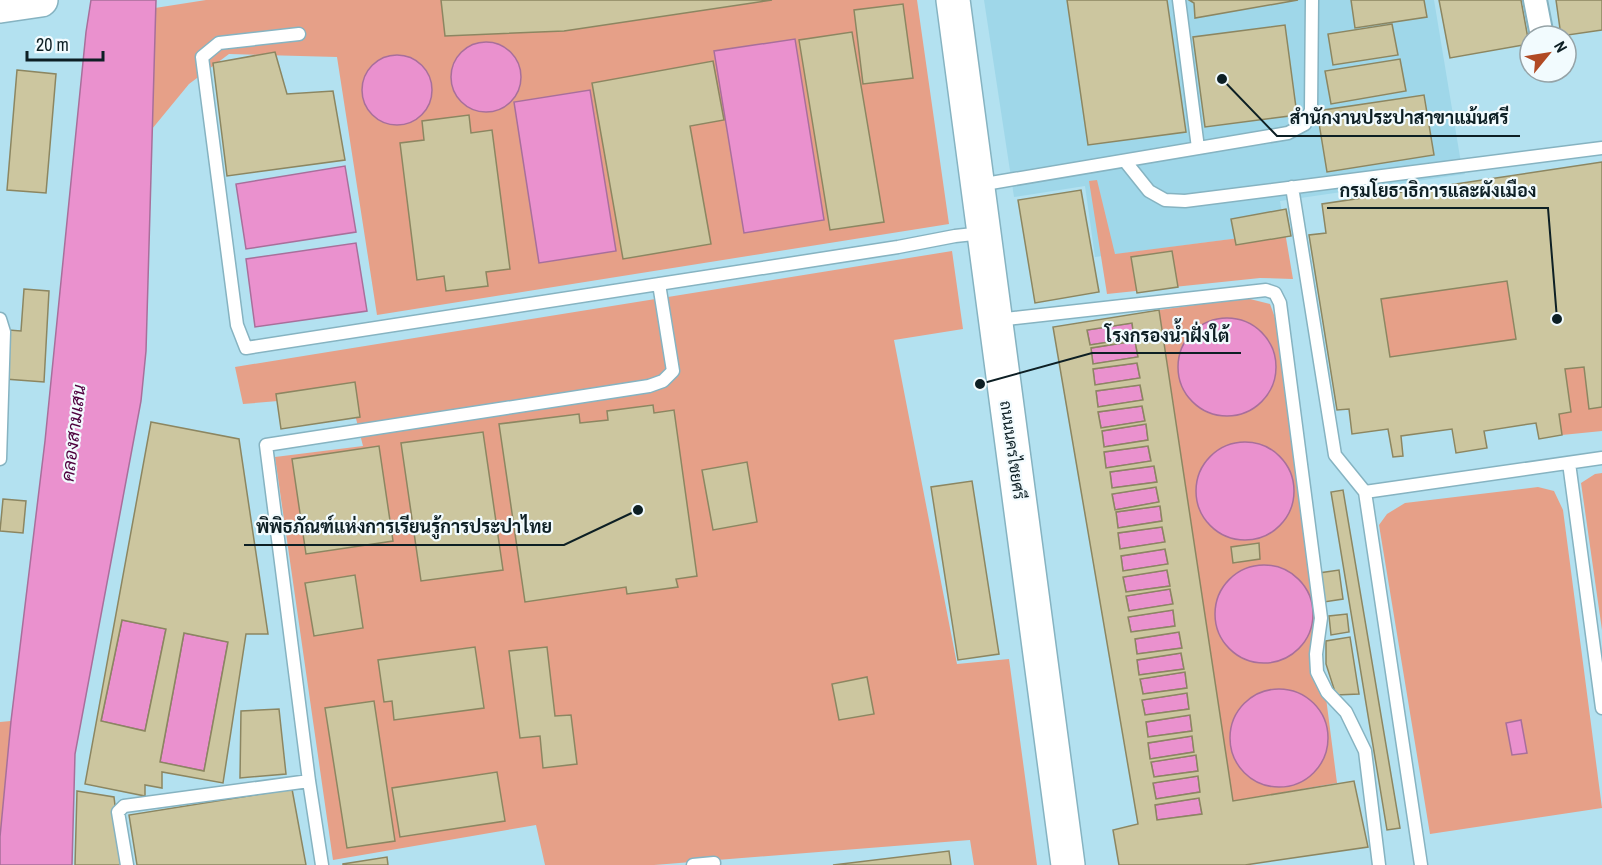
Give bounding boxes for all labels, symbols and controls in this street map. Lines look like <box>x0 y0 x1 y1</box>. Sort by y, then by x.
scale bar <box>27 24 104 62</box>
north arrow <box>1518 24 1578 84</box>
text: 20 m <box>36 32 69 57</box>
text: N <box>1549 37 1573 56</box>
callout: สำนักงานประปาสาขาแม้นศรี <box>1277 100 1520 136</box>
text: สำนักงานประปาสาขาแม้นศรี <box>1290 105 1509 130</box>
callout: กรมโยธาธิการและผังเมือง <box>1327 172 1548 208</box>
text: กรมโยธาธิการและผังเมือง <box>1340 178 1536 203</box>
callout: โรงกรองน้ำฝั่งใต้ <box>1092 317 1241 353</box>
text: โรงกรองน้ำฝั่งใต้ <box>1104 318 1230 348</box>
water label: คลองสามเสน <box>55 382 91 483</box>
street label: ถนนนครไชยศรี <box>995 399 1031 501</box>
callout: พิพิธภัณฑ์แห่งการเรียนรู้การประปาไทย <box>244 509 564 545</box>
text: พิพิธภัณฑ์แห่งการเรียนรู้การประปาไทย <box>256 514 552 540</box>

